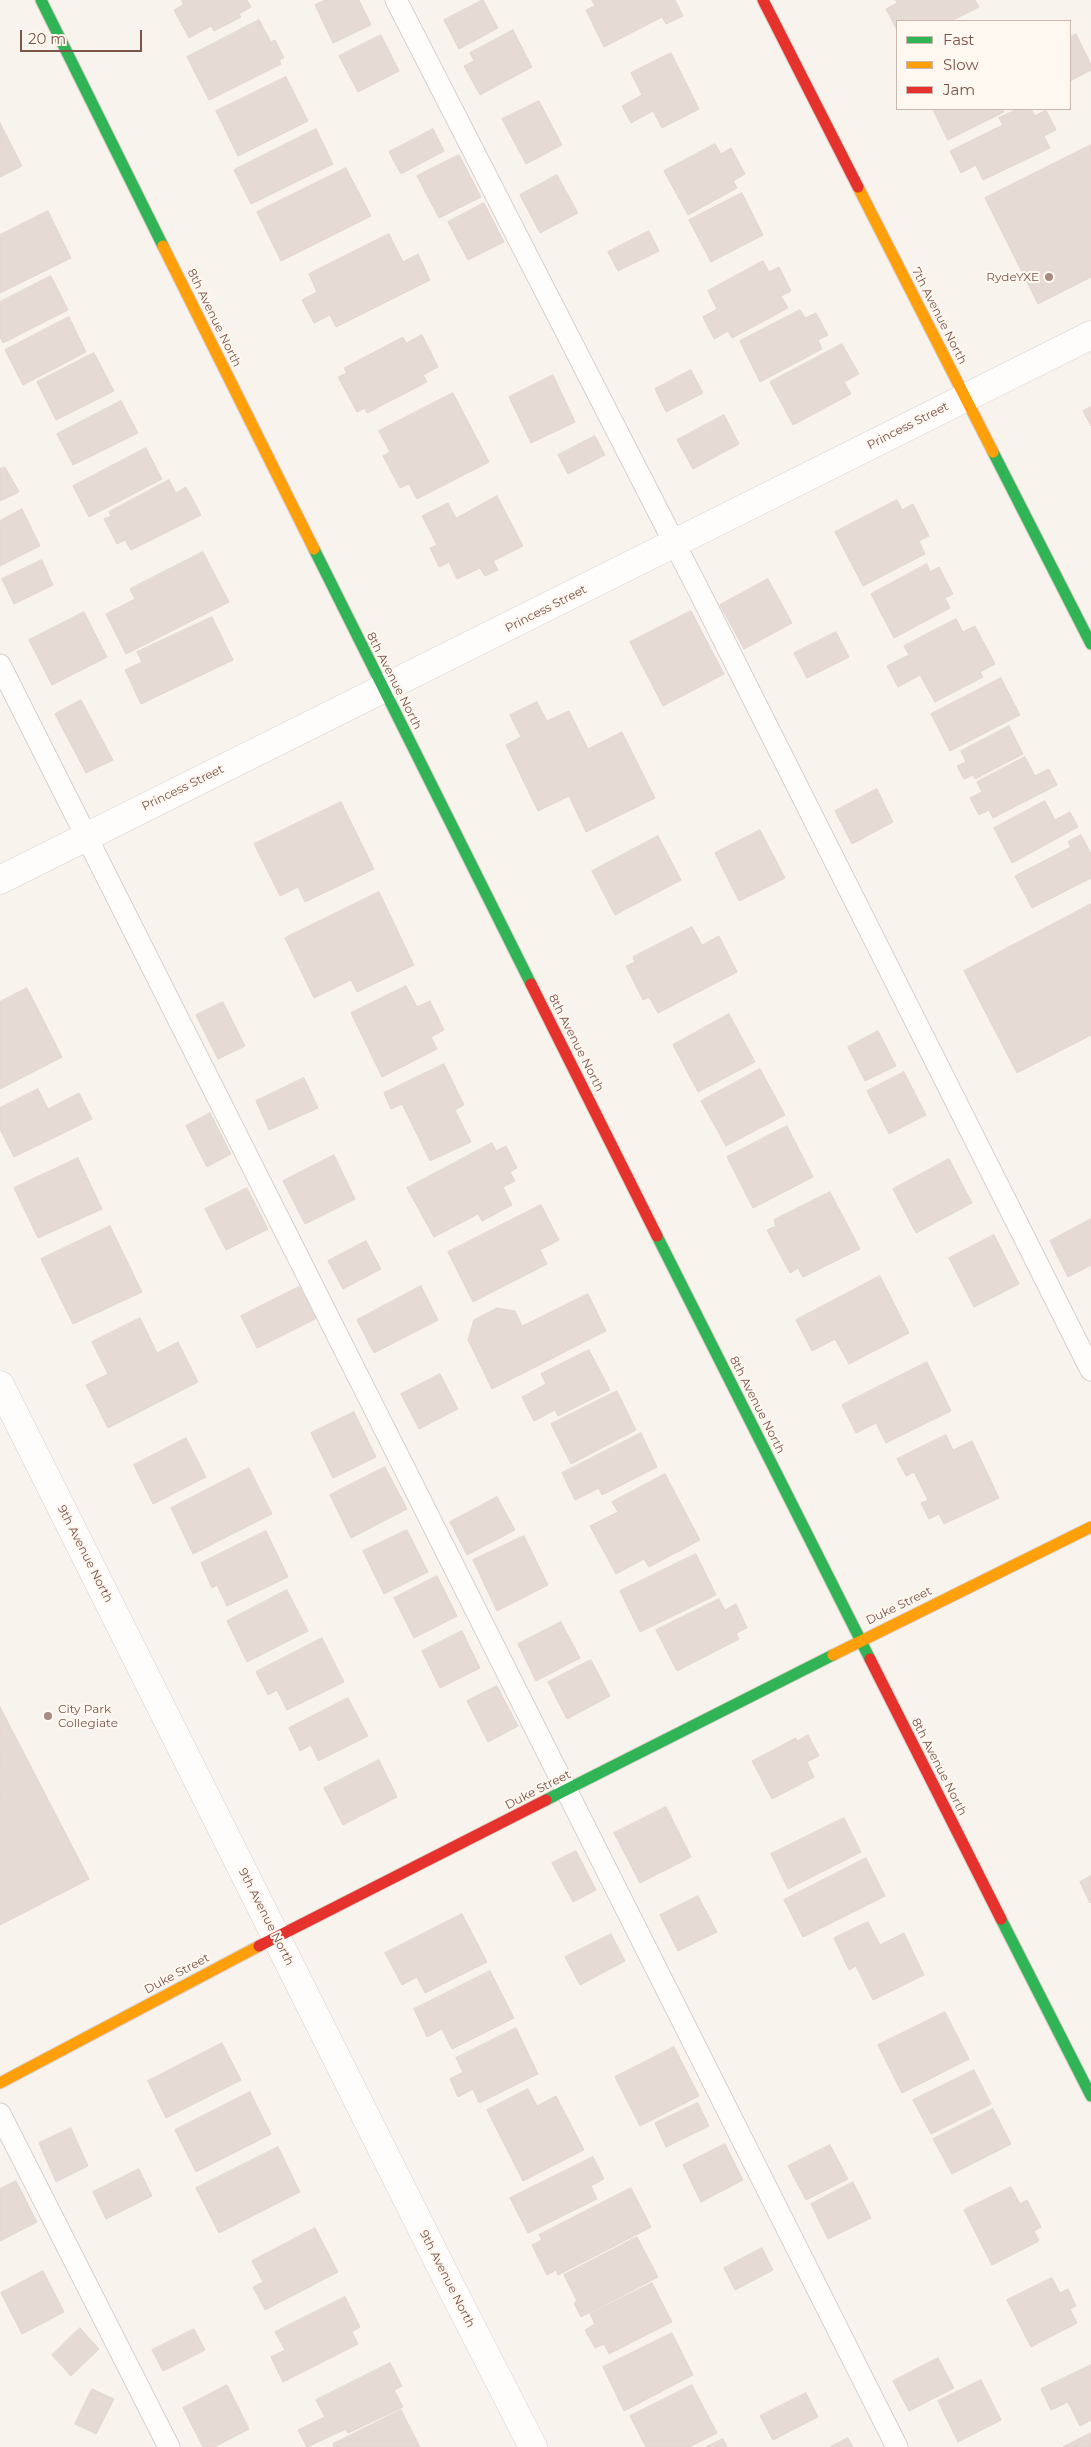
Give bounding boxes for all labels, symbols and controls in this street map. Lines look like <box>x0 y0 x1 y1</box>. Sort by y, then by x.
scale bar <box>22 20 145 52</box>
legend <box>896 20 1071 110</box>
text: 20 m <box>28 29 66 48</box>
text: Fast <box>943 30 974 49</box>
text: Slow <box>943 55 979 74</box>
text: Jam <box>943 80 975 99</box>
street label: 7th Avenue North <box>908 265 970 367</box>
street label: 8th Avenue North <box>184 267 244 369</box>
place label: RydeYXE <box>986 270 1039 284</box>
marker: RydeYXE <box>1043 271 1055 283</box>
street label: Princess Street <box>865 399 951 453</box>
street label: Princess Street <box>503 582 589 636</box>
street label: 8th Avenue North <box>363 630 425 732</box>
street label: Princess Street <box>140 762 226 814</box>
street label: 8th Avenue North <box>545 992 607 1094</box>
street label: 8th Avenue North <box>726 1354 788 1456</box>
street label: 9th Avenue North <box>54 1503 116 1605</box>
street label: Duke Street <box>864 1584 934 1628</box>
place label: City Park Collegiate <box>58 1702 118 1730</box>
marker: City Park Collegiate <box>42 1710 54 1722</box>
street label: 8th Avenue North <box>908 1716 970 1818</box>
street label: Duke Street <box>503 1767 573 1813</box>
street label: 9th Avenue North <box>235 1866 297 1968</box>
street label: Duke Street <box>142 1951 212 1997</box>
street label: 9th Avenue North <box>416 2228 478 2330</box>

